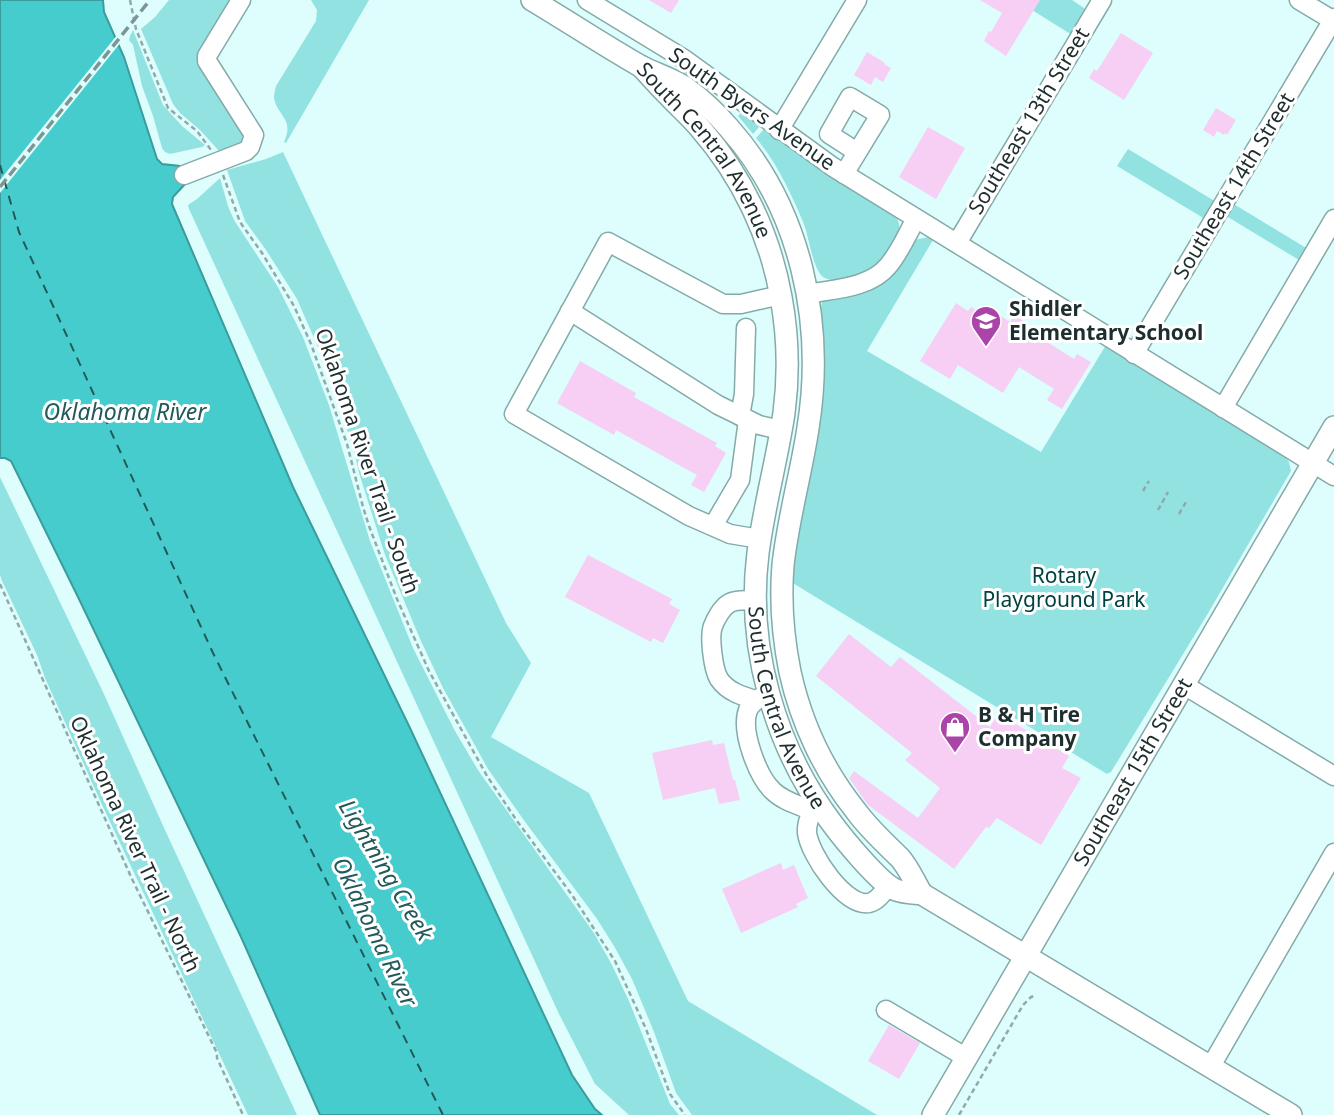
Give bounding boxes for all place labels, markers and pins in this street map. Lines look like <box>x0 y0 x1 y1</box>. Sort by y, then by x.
place label: Shidler Elementary School <box>1009 294 1203 346</box>
school or university icon: Shidler Elementary School <box>969 304 1003 348</box>
place label: B & H Tire Company <box>978 700 1080 752</box>
shop icon: B & H Tire Company <box>938 710 972 754</box>

